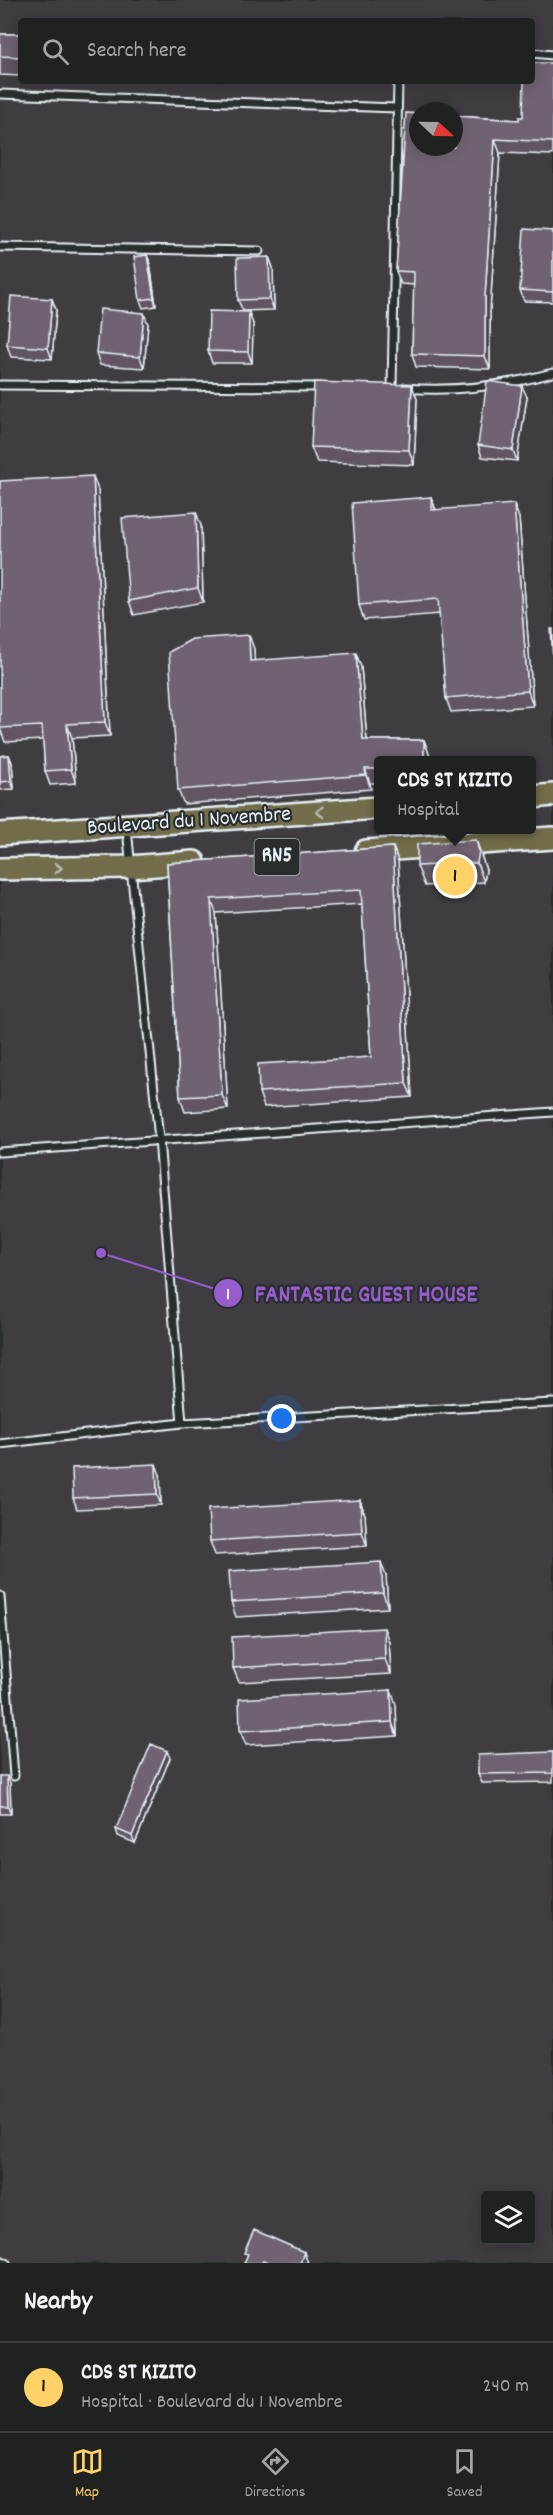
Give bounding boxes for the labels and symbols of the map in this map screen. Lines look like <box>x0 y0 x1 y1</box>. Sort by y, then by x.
north arrow <box>409 102 463 156</box>
street label: Boulevard du 1 Novembre <box>86 799 292 845</box>
one-way arrow <box>316 805 325 818</box>
road number: RN5 <box>254 839 300 875</box>
pin: 1 <box>436 854 474 898</box>
one-way arrow <box>54 862 63 874</box>
callout: FANTASTIC GUEST HOUSE <box>213 1272 489 1314</box>
text: FANTASTIC GUEST HOUSE <box>255 1279 478 1313</box>
text: 1 <box>226 1283 230 1308</box>
your location <box>267 1404 296 1433</box>

